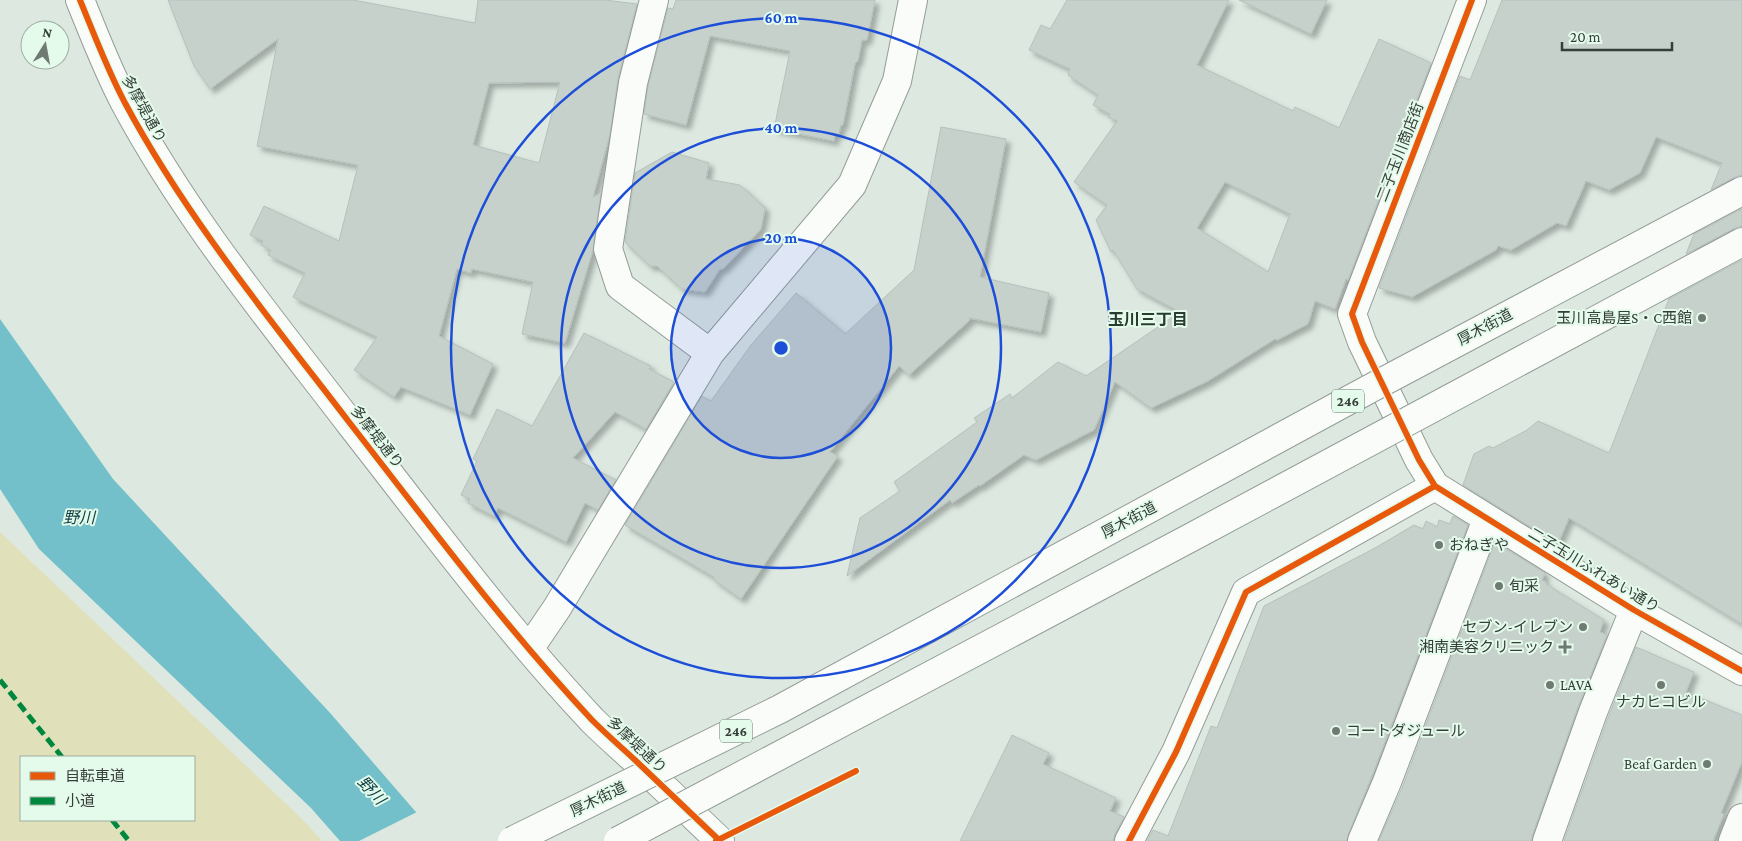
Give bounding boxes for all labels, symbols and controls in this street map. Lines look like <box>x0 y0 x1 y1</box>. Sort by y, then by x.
text: 60 m <box>765 10 798 26</box>
north arrow <box>20 20 70 70</box>
scale bar <box>1562 20 1672 52</box>
text: N <box>41 23 54 41</box>
text: 20 m <box>1570 29 1601 45</box>
street label: 多摩堤通り <box>119 72 169 146</box>
street label: 二子玉川商店街 <box>1374 100 1426 204</box>
text: 40 m <box>765 120 798 136</box>
text: 20 m <box>765 230 797 246</box>
street label: 厚木街道 <box>1455 306 1515 348</box>
place label: 玉川高島屋S・C西館 <box>1556 310 1692 326</box>
district label: 玉川三丁目 <box>1108 311 1188 328</box>
marker: 玉川高島屋S・C西館 <box>1696 312 1708 324</box>
centre of rings <box>772 339 790 357</box>
road number: 246 <box>1332 390 1364 412</box>
street label: 多摩堤通り <box>348 403 406 471</box>
street label: 厚木街道 <box>1099 499 1159 541</box>
water label: 野川 <box>63 509 97 526</box>
street label: 二子玉川ふれあい通り <box>1526 525 1662 615</box>
place label: おねぎや <box>1449 537 1509 553</box>
marker: おねぎや <box>1433 539 1445 551</box>
place label: 旬采 <box>1509 578 1539 594</box>
marker: 旬采 <box>1493 580 1505 592</box>
place label: セブン-イレブン <box>1463 619 1573 635</box>
marker: セブン-イレブン <box>1577 621 1589 633</box>
place label: 湘南美容クリニック <box>1419 639 1554 655</box>
marker: 湘南美容クリニック <box>1558 640 1572 654</box>
place label: LAVA <box>1560 677 1593 693</box>
marker: LAVA <box>1544 679 1556 691</box>
marker: ナカヒコビル <box>1655 679 1667 691</box>
place label: ナカヒコビル <box>1616 694 1706 710</box>
street label: 多摩堤通り <box>604 714 670 776</box>
road number: 246 <box>720 719 752 742</box>
place label: コートダジュール <box>1346 723 1465 739</box>
marker: コートダジュール <box>1330 725 1342 737</box>
legend <box>20 756 195 821</box>
place label: Beaf Garden <box>1624 756 1697 772</box>
marker: Beaf Garden <box>1701 758 1713 770</box>
text: 自転車道 <box>65 768 125 784</box>
water label: 野川 <box>355 773 390 809</box>
street label: 厚木街道 <box>568 779 628 819</box>
text: 小道 <box>65 793 95 809</box>

